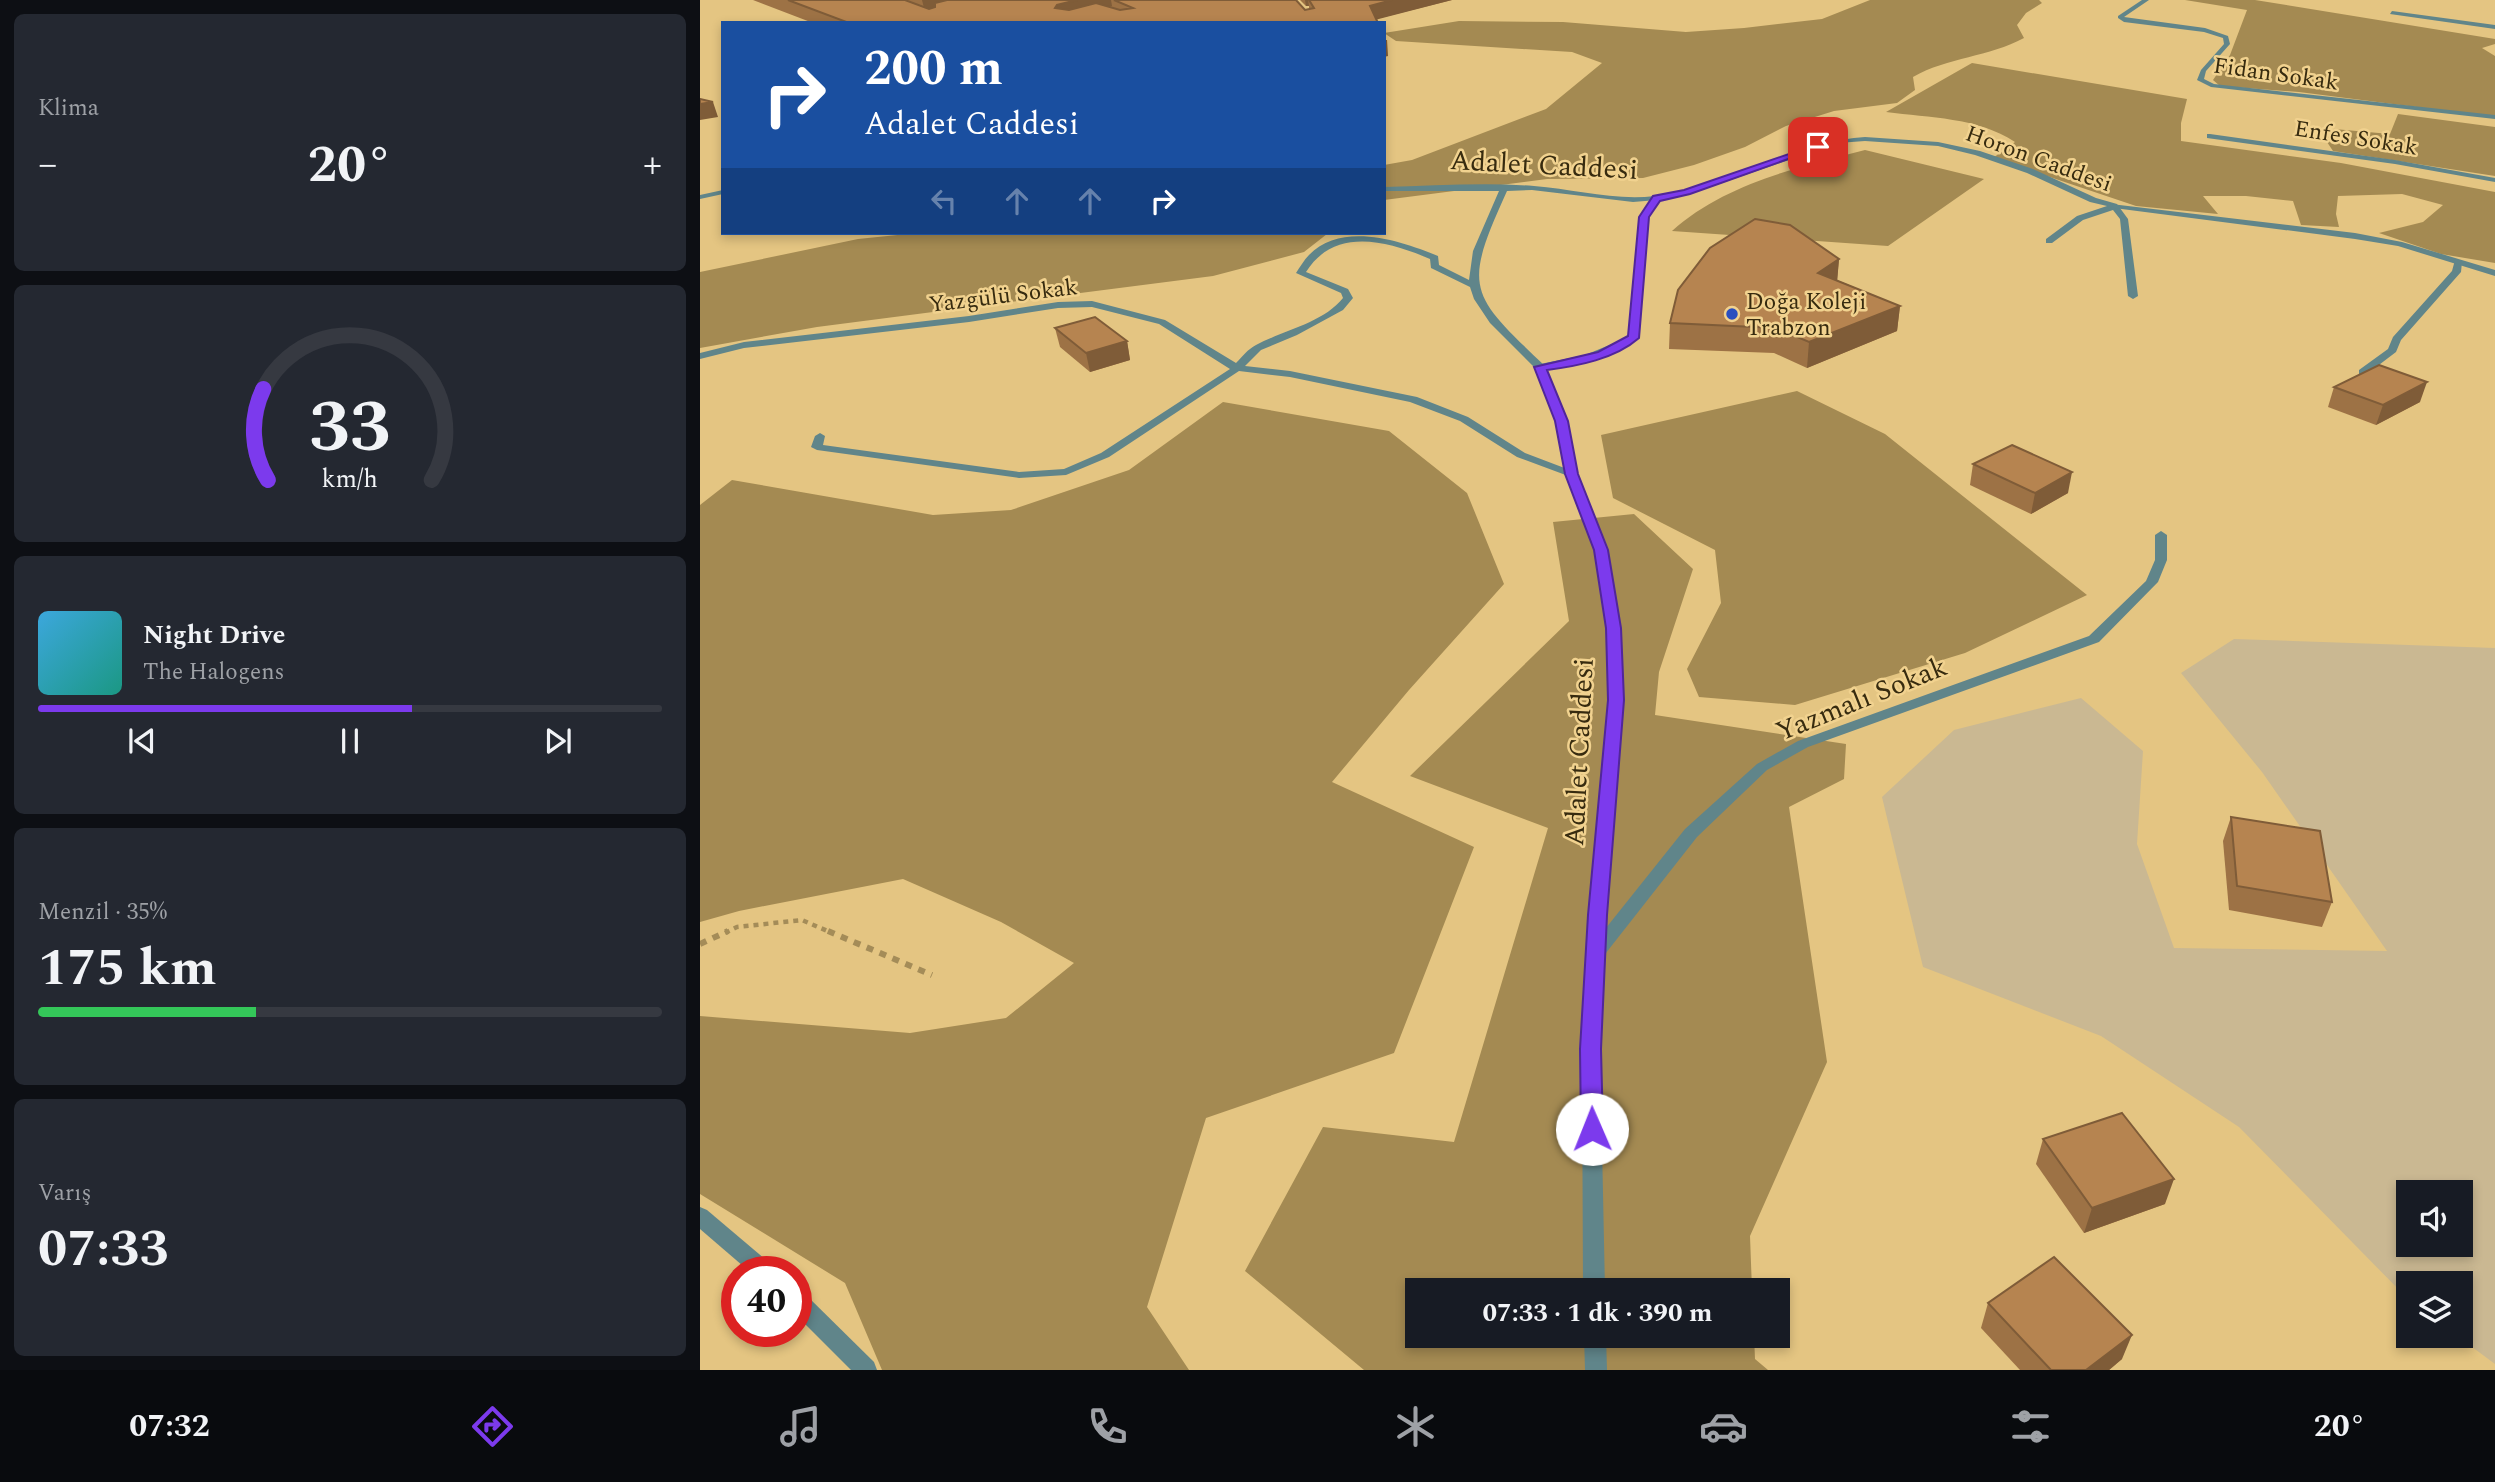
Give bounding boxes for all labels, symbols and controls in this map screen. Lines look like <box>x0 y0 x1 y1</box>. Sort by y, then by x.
text: 200 m <box>864 32 1003 107</box>
street label: Fidan Sokak <box>2211 48 2341 101</box>
icon: right <box>749 49 840 140</box>
text: Klima <box>38 91 99 126</box>
text: Adalet Caddesi <box>864 100 1079 149</box>
street label: Enfes Sokak <box>2292 111 2420 166</box>
pin <box>1788 117 1848 177</box>
street label: Horon Caddesi <box>1960 117 2117 202</box>
text: 20° <box>308 126 392 205</box>
icon: arrive <box>1799 128 1837 166</box>
text: − <box>38 136 57 194</box>
text: + <box>643 136 662 194</box>
street label: Adalet Caddesi <box>1449 139 1639 192</box>
icon: left <box>925 182 963 220</box>
icon: ahead <box>998 182 1036 220</box>
icon: ahead <box>1071 182 1109 220</box>
icon: right <box>1144 182 1182 220</box>
street label: Yazgülü Sokak <box>927 270 1080 323</box>
place label: Doğa Koleji Trabzon <box>1746 285 1866 346</box>
marker: Doğa Koleji Trabzon <box>1724 306 1740 322</box>
text: 33 <box>309 373 391 484</box>
text: km/h <box>322 461 378 499</box>
text: Night Drive <box>143 615 285 655</box>
street label: Yazmalı Sokak <box>1769 645 1954 753</box>
text: The Halogens <box>143 655 285 690</box>
street label: Adalet Caddesi <box>1553 657 1606 847</box>
icon: previous <box>123 722 161 760</box>
icon: pause <box>331 722 369 760</box>
icon: next <box>539 722 577 760</box>
text: Menzil · 35% <box>38 895 167 930</box>
text: 175 km <box>38 929 217 1008</box>
position arrow <box>1555 1092 1629 1166</box>
text: Varış <box>38 1176 91 1211</box>
map controls <box>2396 1180 2473 1348</box>
button: sound <box>2396 1180 2473 1257</box>
text: 07:33 <box>38 1210 169 1289</box>
speed limit sign: 40 <box>721 1256 812 1347</box>
button: layers <box>2396 1271 2473 1348</box>
text: 07:33 · 1 dk · 390 m <box>1483 1293 1712 1333</box>
text: 07:32 <box>129 1402 210 1451</box>
icon: directions <box>468 1402 517 1451</box>
icon: music <box>776 1402 825 1451</box>
icon: phone <box>1083 1402 1132 1451</box>
icon: climate <box>1391 1402 1440 1451</box>
icon: car <box>1699 1402 1748 1451</box>
icon: filters <box>2006 1402 2055 1451</box>
text: 20° <box>2314 1402 2366 1451</box>

